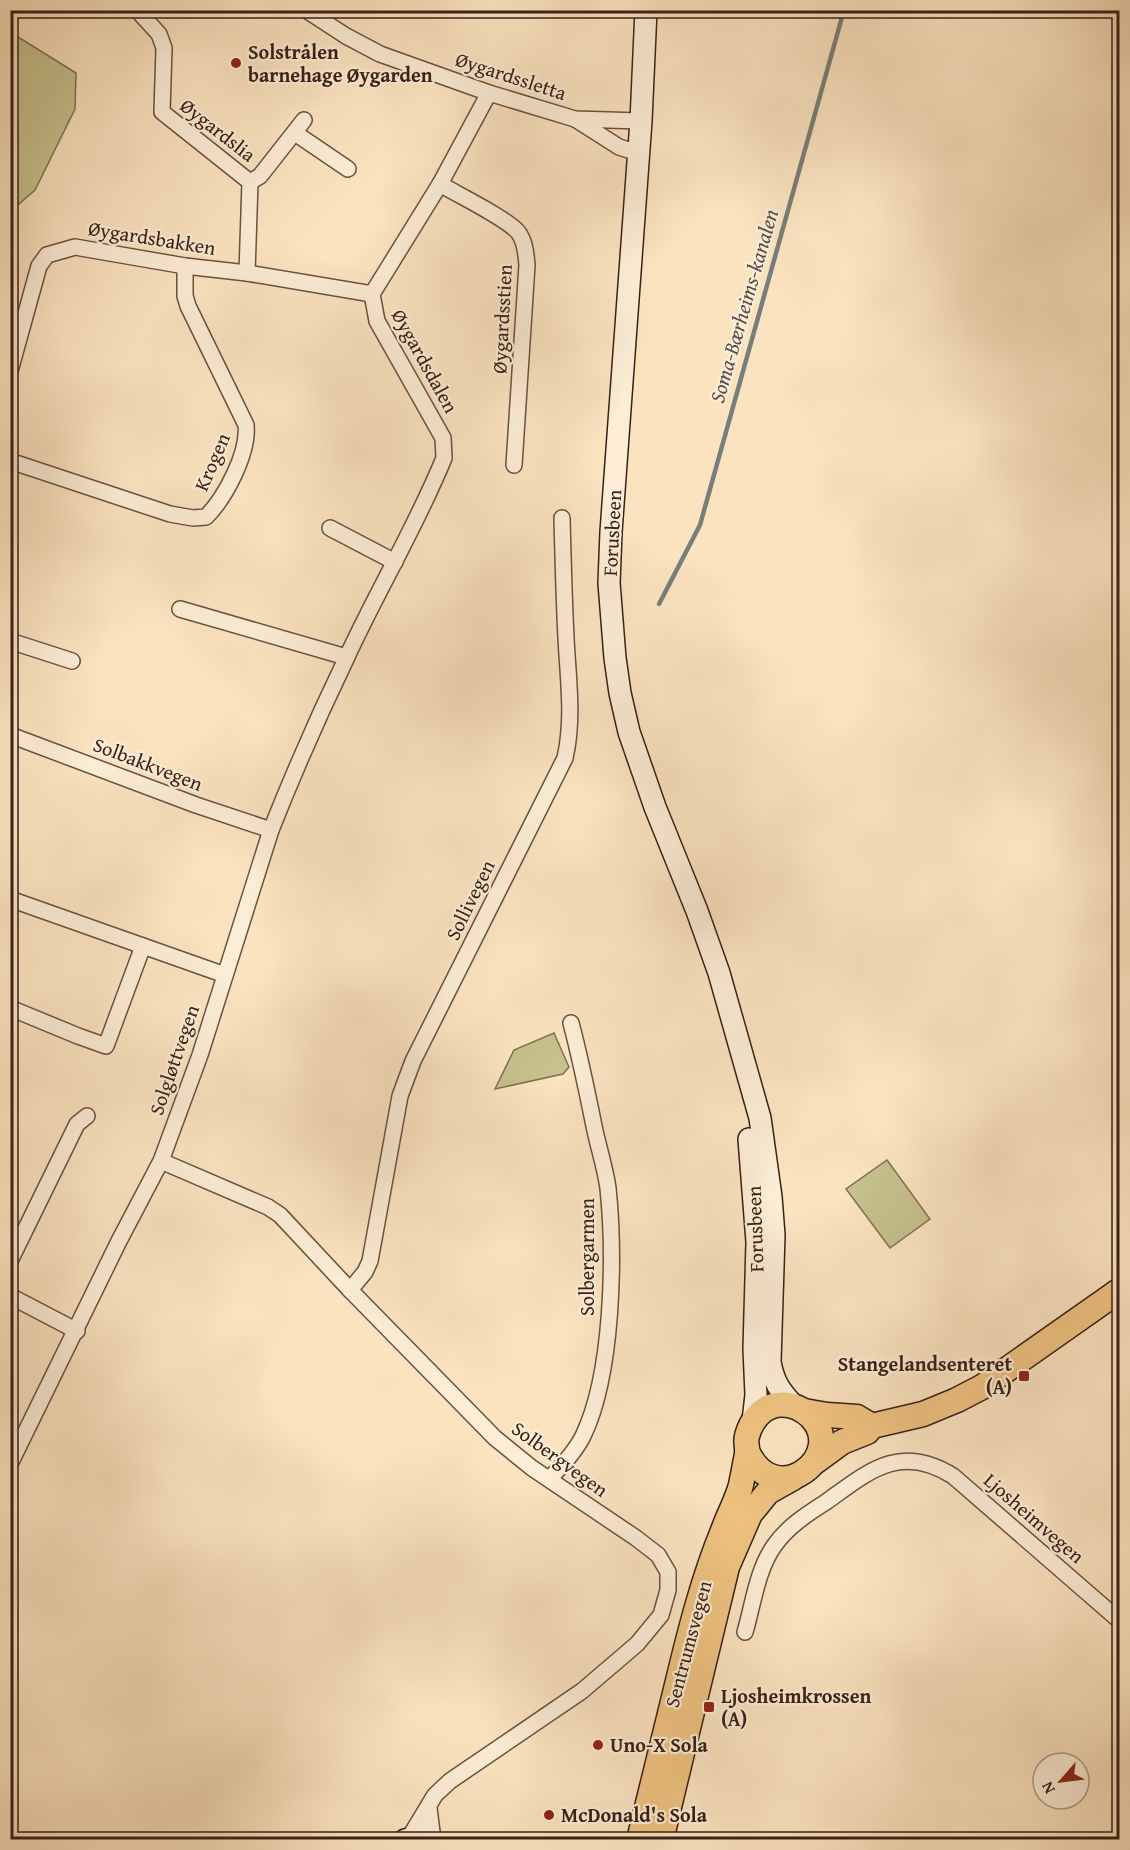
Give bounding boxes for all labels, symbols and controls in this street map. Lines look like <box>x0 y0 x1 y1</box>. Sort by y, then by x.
place label: Solstrålen barnehage Øygarden <box>248 37 433 89</box>
street label: Øygardssletta <box>452 44 571 107</box>
marker: Solstrålen barnehage Øygarden <box>229 56 243 70</box>
street label: Øygardslia <box>174 91 263 169</box>
water label: Soma-Bærheims-kanalen <box>701 205 786 406</box>
street label: Øygardsbakken <box>86 213 218 262</box>
street label: Øygardsstien <box>484 264 519 374</box>
street label: Øygardsdalen <box>385 304 466 418</box>
street label: Krogen <box>186 428 237 495</box>
street label: Forusbeen <box>595 489 628 577</box>
street label: Solbakkvegen <box>89 729 207 798</box>
street label: Sollivegen <box>438 855 501 945</box>
street label: Solgløttvegen <box>141 1001 206 1119</box>
street label: Forusbeen <box>738 1185 771 1273</box>
street label: Solbergarmen <box>572 1198 601 1316</box>
place label: Stangelandsenteret (A) <box>838 1349 1012 1401</box>
marker: Stangelandsenteret (A) <box>1017 1369 1031 1383</box>
street label: Solbergvegen <box>506 1414 615 1504</box>
street label: Ljosheimvegen <box>978 1466 1091 1570</box>
street label: Sentrumsvegen <box>657 1577 718 1711</box>
place label: Ljosheimkrossen (A) <box>721 1681 871 1733</box>
marker: Ljosheimkrossen (A) <box>702 1700 716 1714</box>
place label: Uno-X Sola <box>610 1730 709 1759</box>
marker: Uno-X Sola <box>591 1738 605 1752</box>
north arrow <box>1031 1751 1091 1811</box>
text: N <box>1035 1777 1061 1798</box>
place label: McDonald's Sola <box>561 1800 708 1829</box>
marker: McDonald's Sola <box>542 1808 556 1822</box>

